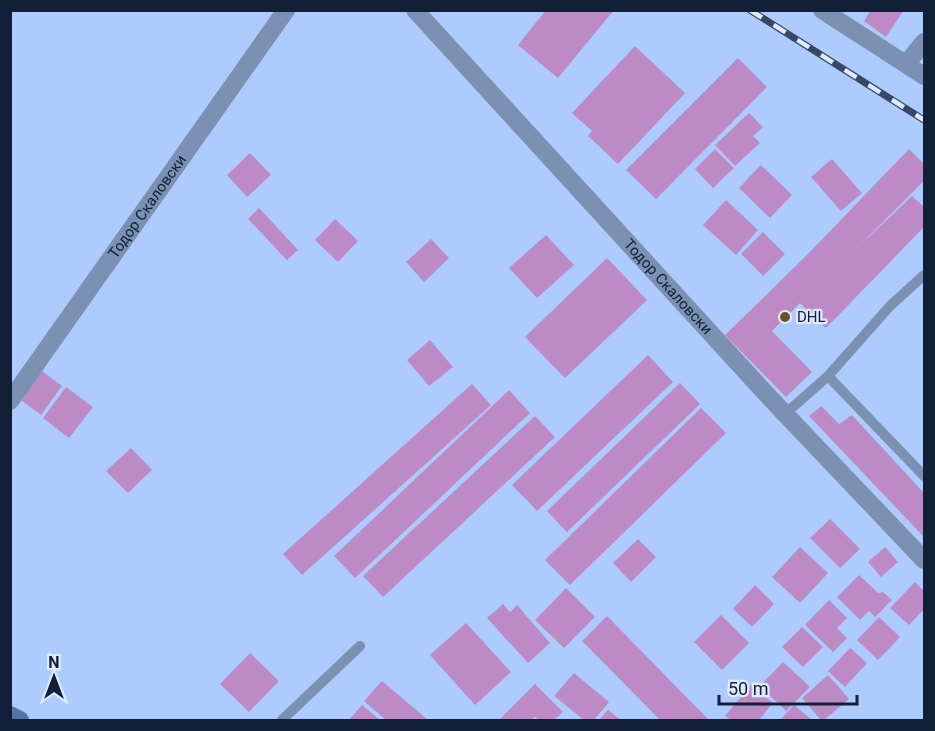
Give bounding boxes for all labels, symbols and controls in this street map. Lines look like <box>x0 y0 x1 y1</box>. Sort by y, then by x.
street label: Тодор Скаловски <box>105 151 190 262</box>
street label: Тодор Скаловски <box>620 235 716 338</box>
place label: DHL <box>797 308 826 326</box>
marker: DHL <box>778 310 792 324</box>
north arrow <box>24 647 84 707</box>
text: N <box>48 653 60 672</box>
scale bar <box>719 668 857 706</box>
text: 50 m <box>728 678 768 699</box>

